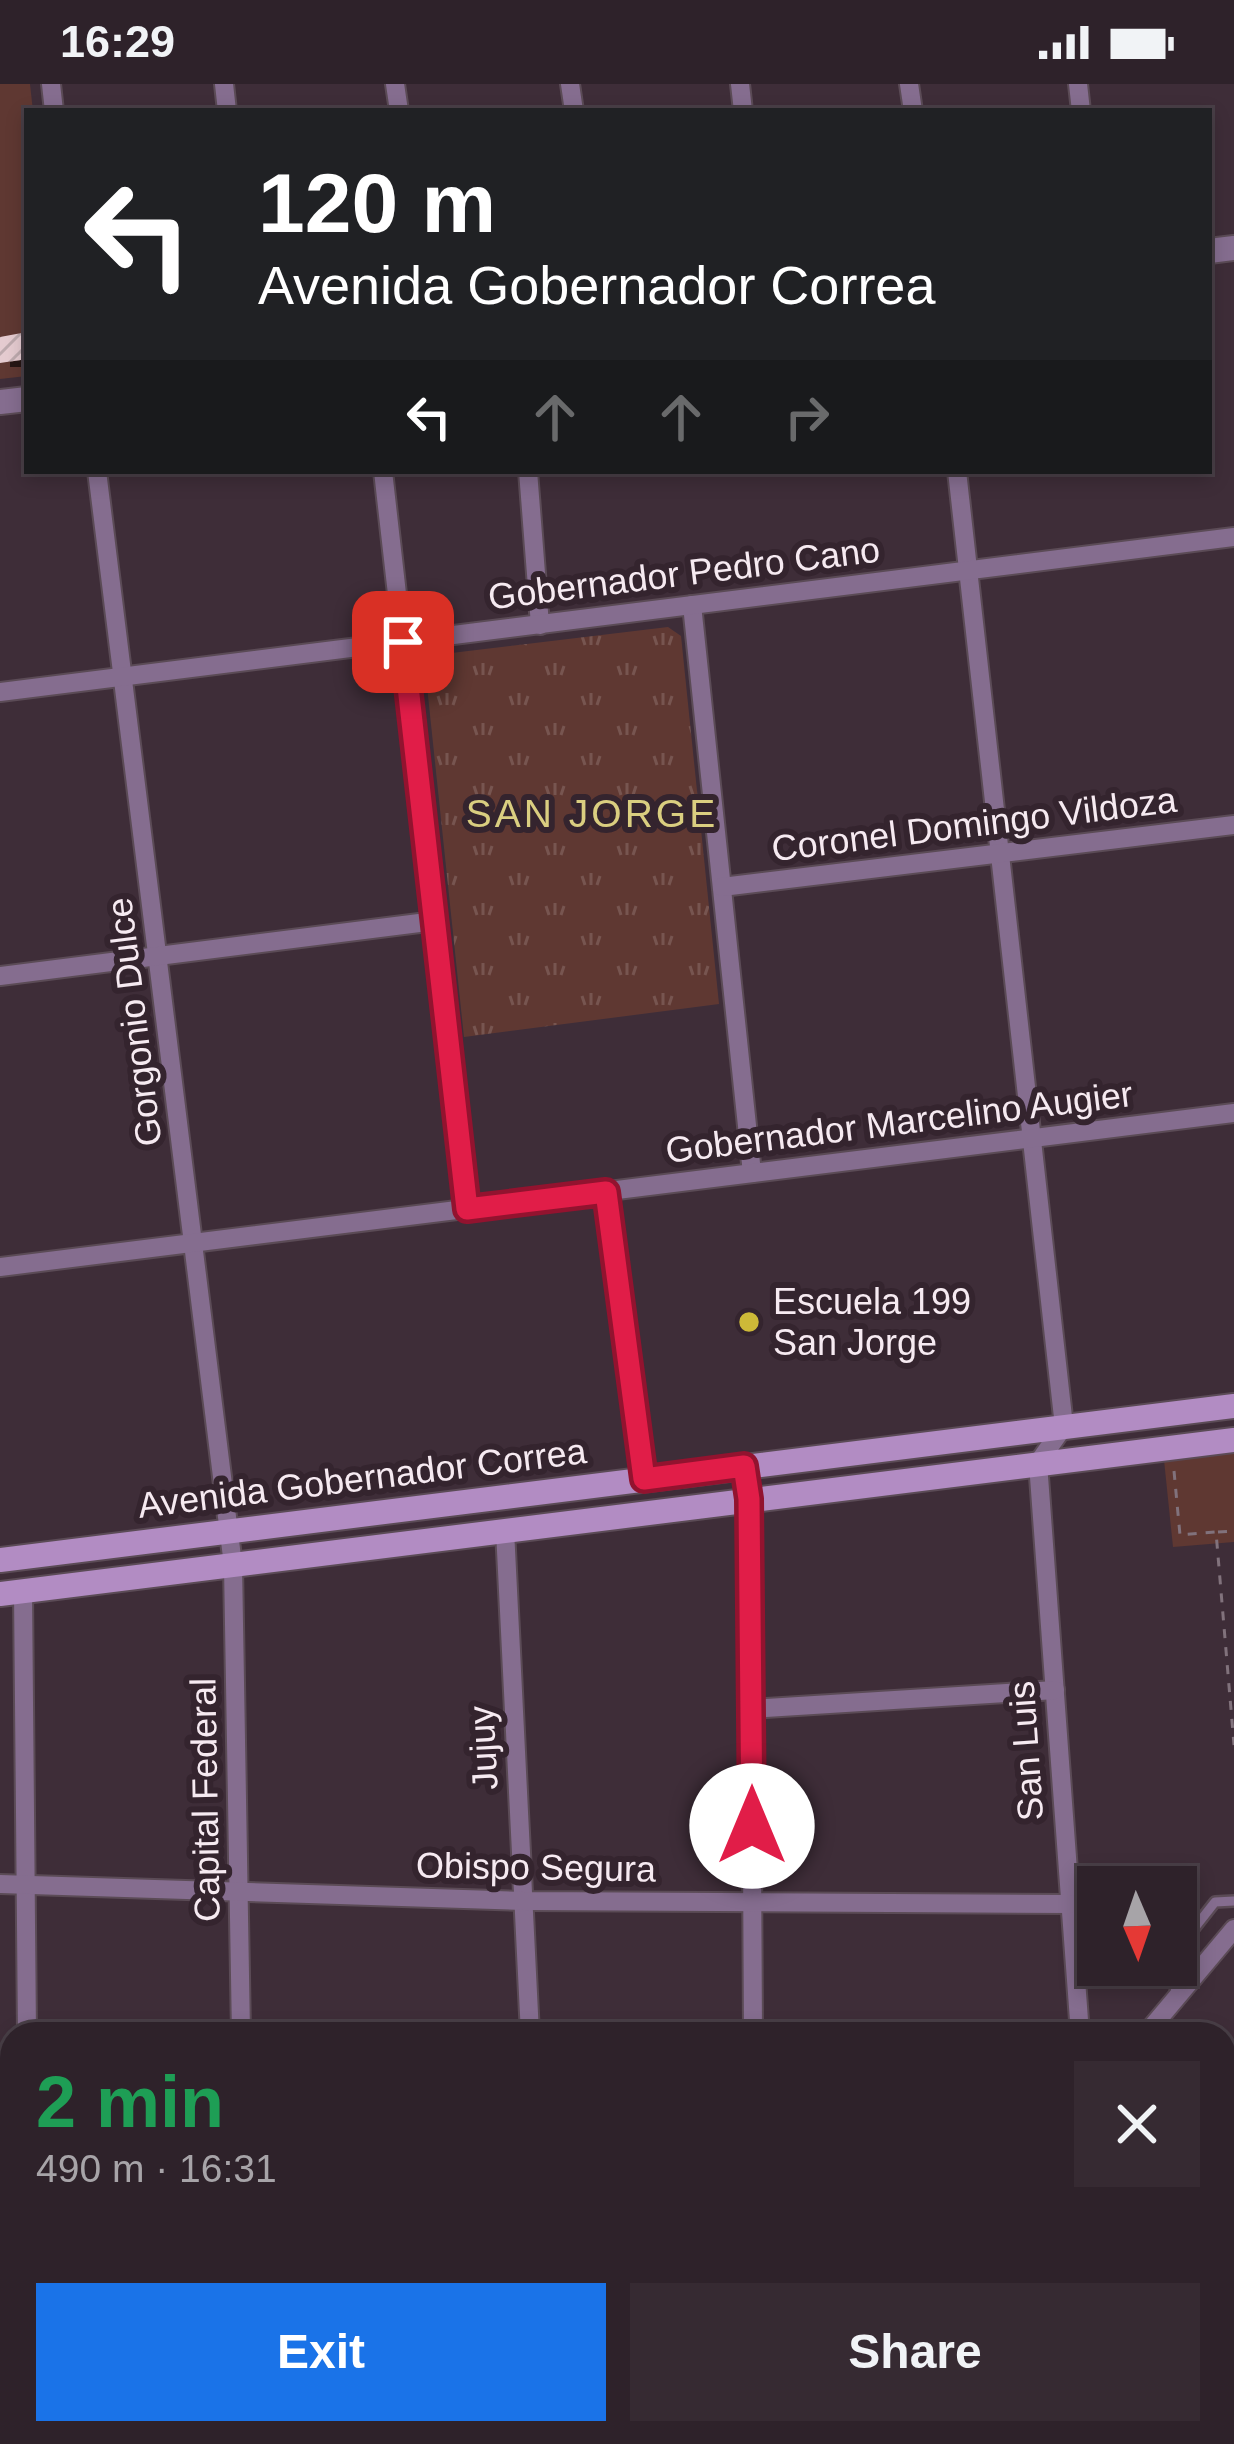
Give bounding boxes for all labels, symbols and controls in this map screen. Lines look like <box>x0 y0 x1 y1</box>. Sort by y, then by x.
text: 16:29 <box>60 16 175 67</box>
icon: left <box>60 156 216 312</box>
text: 120 m <box>258 156 496 250</box>
text: Avenida Gobernador Correa <box>258 255 935 315</box>
icon: left <box>396 384 462 450</box>
icon: ahead <box>522 384 588 450</box>
icon: ahead <box>648 384 714 450</box>
icon: right <box>774 384 840 450</box>
street label: Gobernador Pedro Cano <box>486 529 882 617</box>
pin <box>352 591 454 693</box>
icon: arrive <box>370 609 436 675</box>
street label: Coronel Domingo Vildoza <box>769 779 1180 869</box>
district label: SAN JORGE <box>466 792 718 835</box>
street label: Gorgonio Dulce <box>98 895 170 1149</box>
street label: Gobernador Marcelino Augier <box>663 1073 1135 1171</box>
place label: Escuela 199 San Jorge <box>773 1281 971 1363</box>
marker: Escuela 199 San Jorge <box>736 1309 762 1335</box>
street label: Avenida Gobernador Correa <box>135 1430 590 1526</box>
street label: Capital Federal <box>182 1678 228 1922</box>
street label: San Luis <box>1001 1680 1051 1822</box>
street label: Jujuy <box>460 1705 506 1791</box>
position arrow <box>689 1763 815 1889</box>
street label: Obispo Segura <box>416 1844 657 1890</box>
north arrow <box>1077 1866 1197 1986</box>
map controls <box>1077 1866 1197 1986</box>
button: close <box>1074 2061 1200 2187</box>
text: 2 min <box>36 2062 224 2142</box>
text: 490 m · 16:31 <box>36 2147 277 2190</box>
button: Exit <box>36 2283 606 2421</box>
button: Share <box>630 2283 1200 2421</box>

